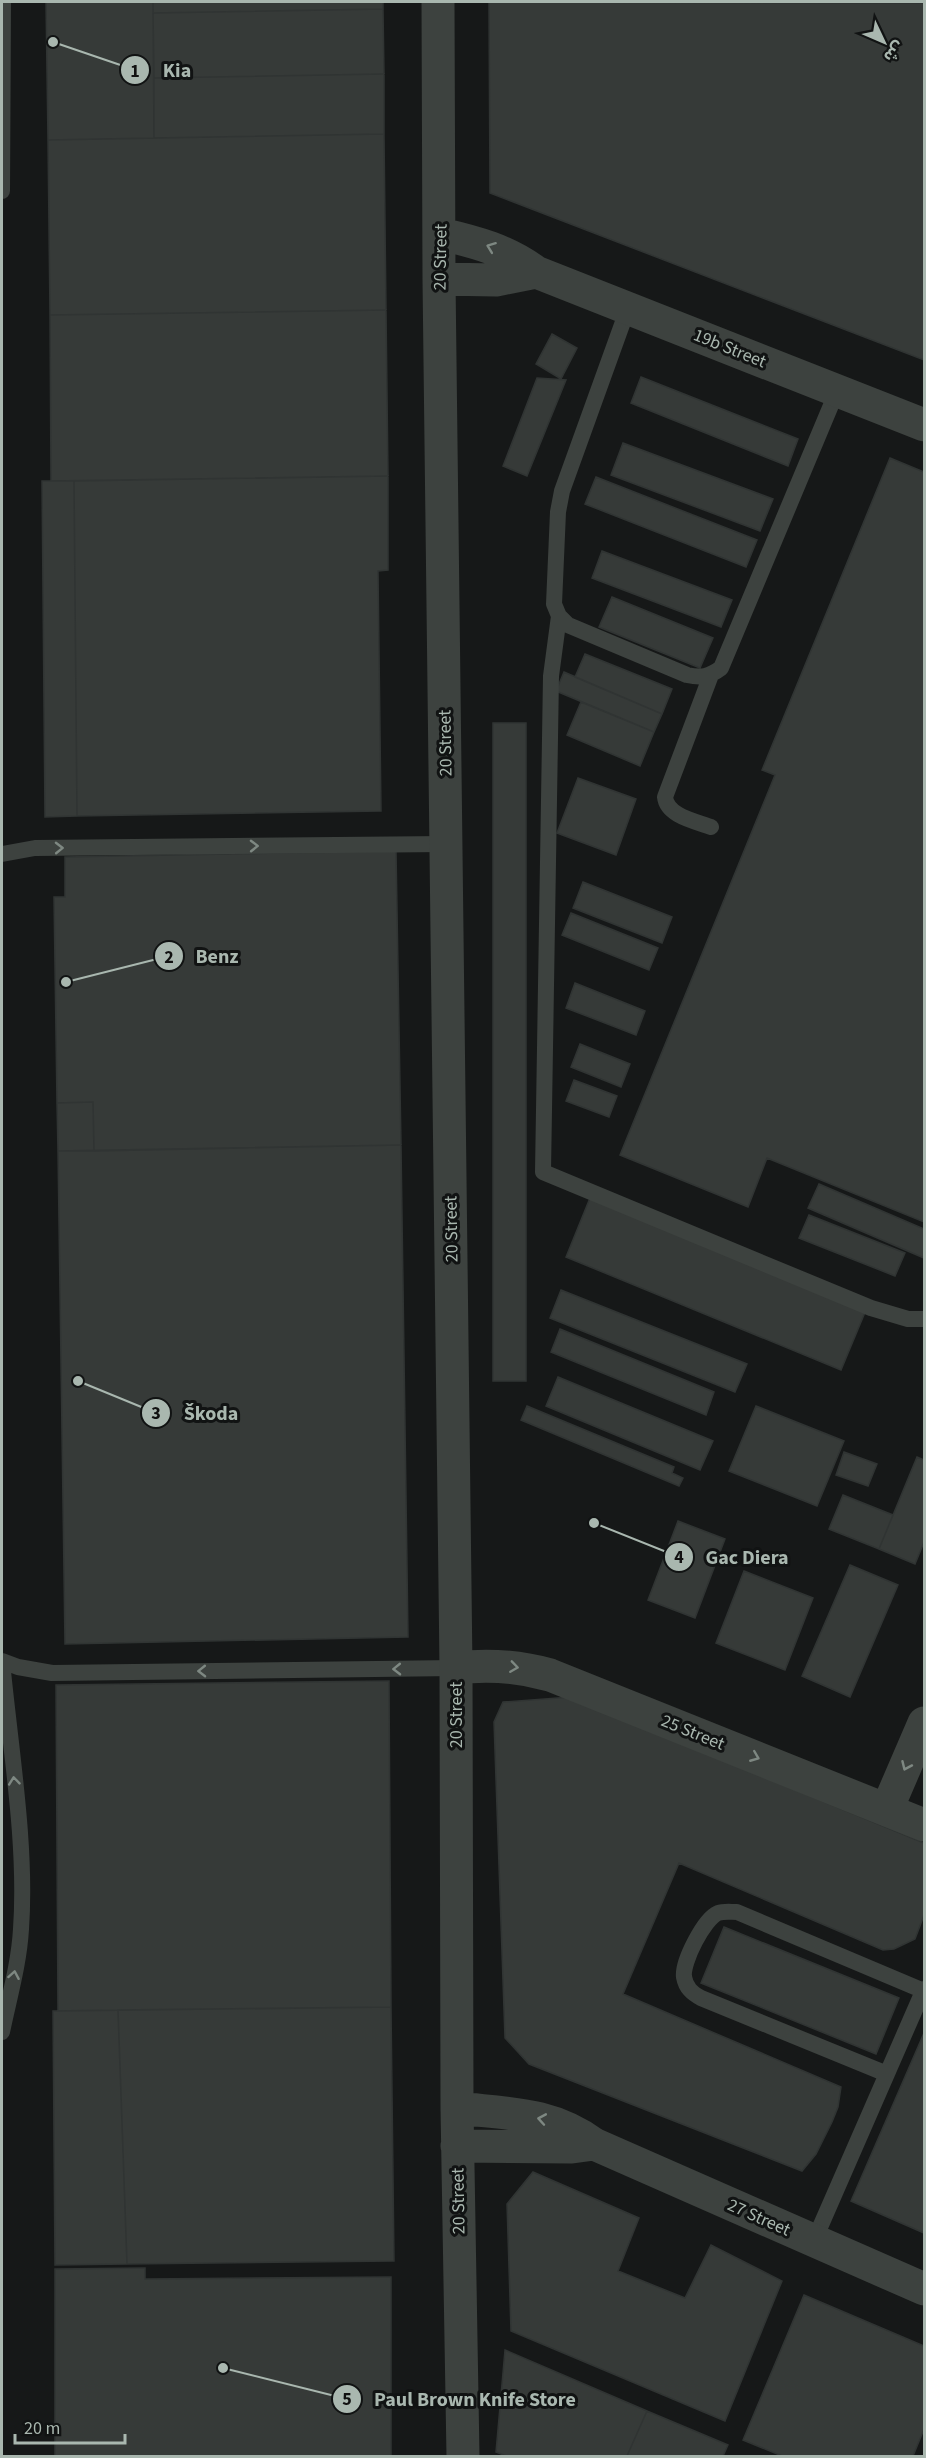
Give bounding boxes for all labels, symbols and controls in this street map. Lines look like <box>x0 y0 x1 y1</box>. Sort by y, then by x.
north arrow <box>854 12 914 72</box>
text: ش <box>878 36 910 67</box>
callout: Kia <box>120 51 203 89</box>
text: Kia <box>163 57 191 85</box>
text: 1 <box>130 59 140 84</box>
street label: 20 Street <box>427 223 454 291</box>
one-way arrow <box>486 241 497 254</box>
street label: 19b Street <box>690 323 770 374</box>
street label: 20 Street <box>432 709 459 777</box>
one-way arrow <box>250 840 259 852</box>
one-way arrow <box>55 842 64 854</box>
callout: Benz <box>154 937 251 975</box>
text: Benz <box>195 943 239 971</box>
text: 2 <box>164 945 174 970</box>
street label: 20 Street <box>438 1195 465 1263</box>
callout: Škoda <box>141 1394 250 1432</box>
text: Škoda <box>184 1400 238 1428</box>
text: 3 <box>151 1401 161 1426</box>
callout: Gac Diera <box>664 1538 801 1576</box>
text: Gac Diera <box>705 1544 789 1572</box>
text: 4 <box>674 1545 684 1570</box>
one-way arrow <box>509 1660 519 1673</box>
one-way arrow <box>393 1663 402 1675</box>
one-way arrow <box>198 1665 207 1677</box>
street label: 20 Street <box>444 1682 469 1748</box>
street label: 25 Street <box>657 1708 728 1757</box>
one-way arrow <box>749 1750 760 1762</box>
one-way arrow <box>901 1760 913 1771</box>
one-way arrow <box>8 1776 21 1785</box>
one-way arrow <box>8 1970 20 1979</box>
one-way arrow <box>538 2113 548 2126</box>
street label: 20 Street <box>445 2167 472 2235</box>
street label: 27 Street <box>723 2192 794 2242</box>
callout: Paul Brown Knife Store <box>332 2380 587 2418</box>
text: Paul Brown Knife Store <box>374 2386 576 2414</box>
text: 5 <box>342 2387 352 2412</box>
scale bar <box>15 2407 124 2445</box>
text: 20 m <box>24 2416 60 2441</box>

